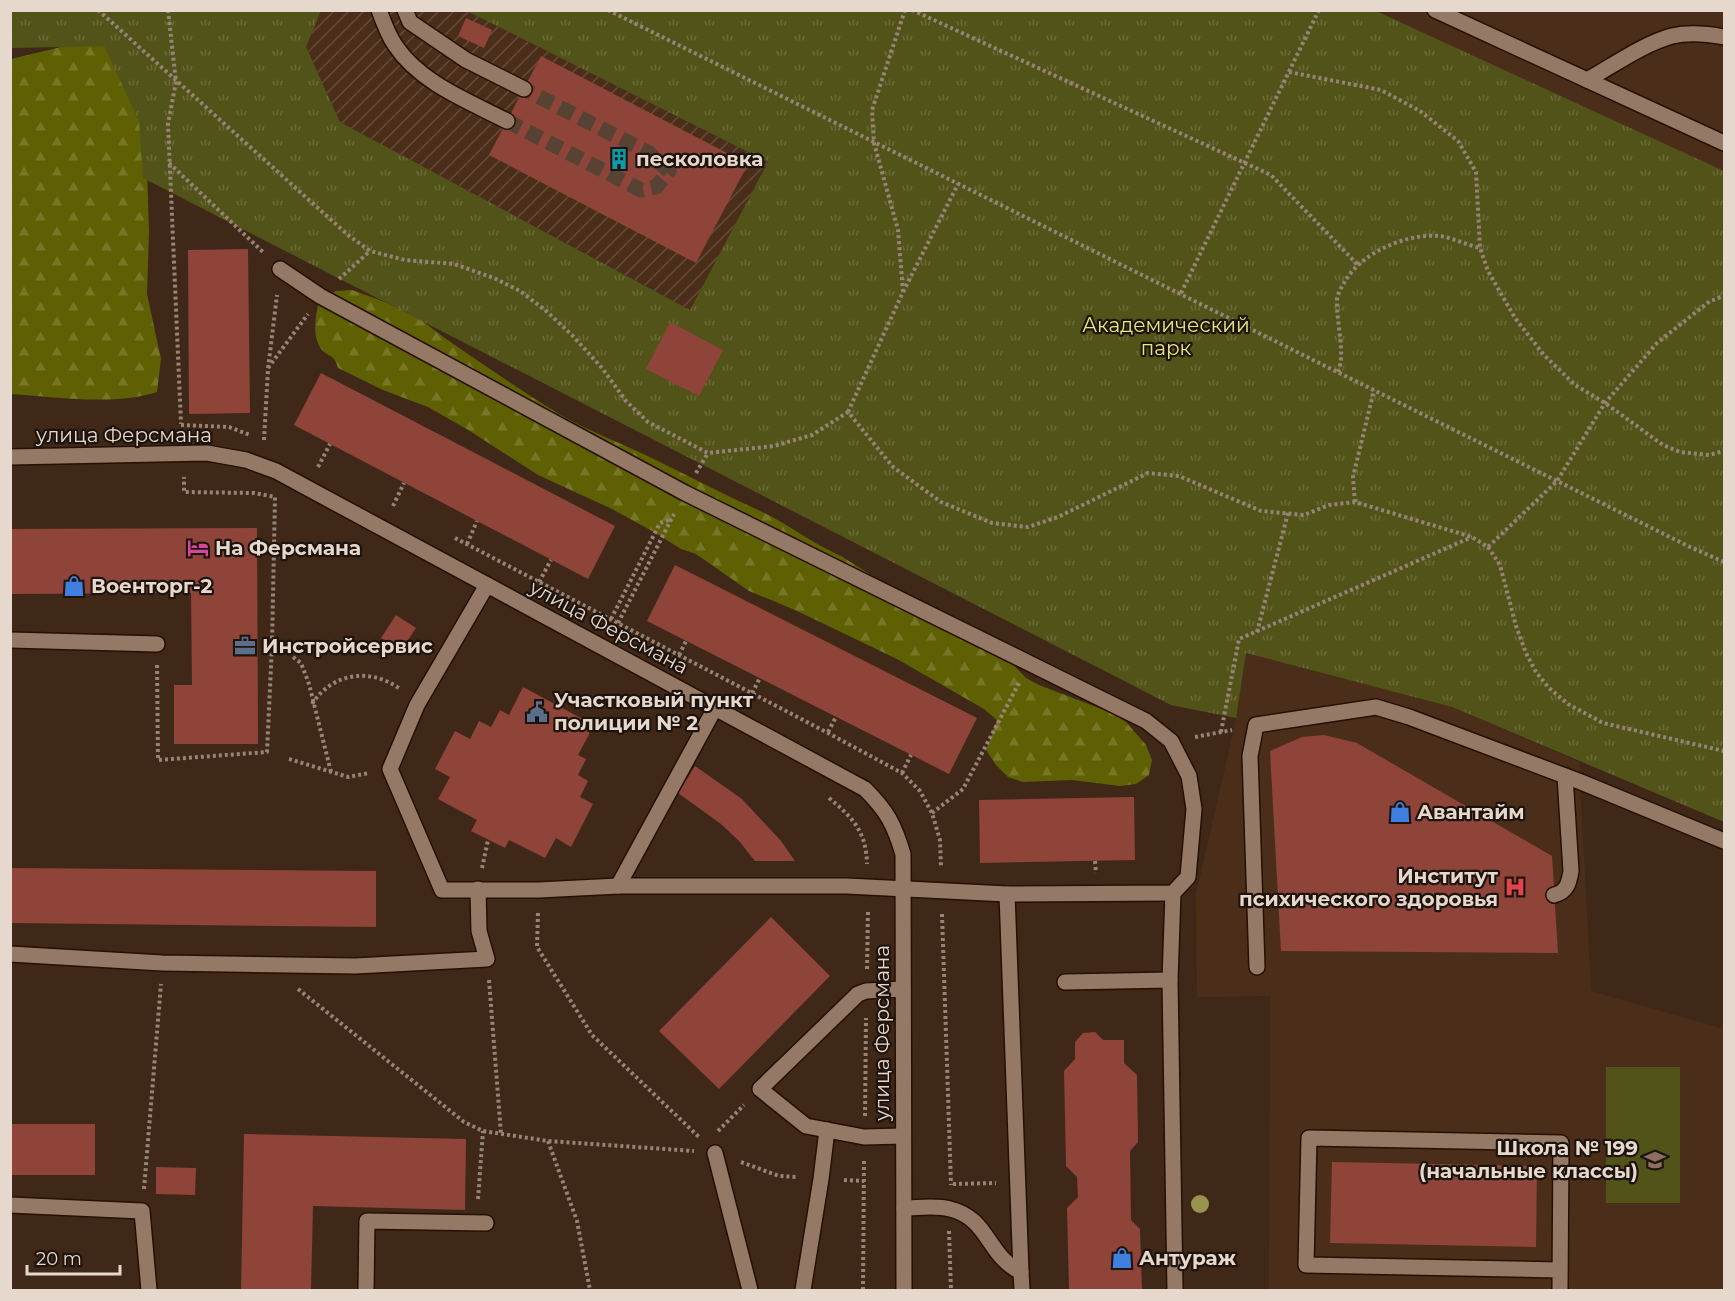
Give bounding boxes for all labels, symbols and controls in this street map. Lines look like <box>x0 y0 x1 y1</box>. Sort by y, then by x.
building icon: песколовка <box>607 147 631 171</box>
place label: песколовка <box>636 147 763 171</box>
park label: Академический парк <box>1082 313 1250 360</box>
street label: улица Ферсмана <box>35 423 212 447</box>
hotel icon: На Ферсмана <box>186 536 210 560</box>
place label: На Ферсмана <box>215 536 361 560</box>
shop icon: Военторг-2 <box>62 574 86 598</box>
place label: Военторг-2 <box>91 574 212 598</box>
street label: улица Ферсмана <box>525 575 692 679</box>
office icon: Инстройсервис <box>233 634 257 658</box>
place label: Инстройсервис <box>262 634 433 658</box>
place label: Участковый пункт полиции № 2 <box>554 688 754 735</box>
public building icon: Участковый пункт полиции № 2 <box>525 700 549 724</box>
shop icon: Авантайм <box>1388 800 1412 824</box>
place label: Авантайм <box>1417 800 1525 824</box>
place label: Институт психического здоровья <box>1239 864 1498 911</box>
hospital icon: Институт психического здоровья <box>1503 875 1527 899</box>
street label: улица Ферсмана <box>870 945 894 1122</box>
place label: Школа № 199 (начальные классы) <box>1419 1136 1638 1183</box>
school or university icon: Школа № 199 (начальные классы) <box>1643 1148 1667 1172</box>
scale bar <box>27 1238 120 1276</box>
shop icon: Антураж <box>1110 1246 1134 1270</box>
place label: Антураж <box>1139 1246 1237 1270</box>
text: 20 m <box>36 1248 82 1270</box>

